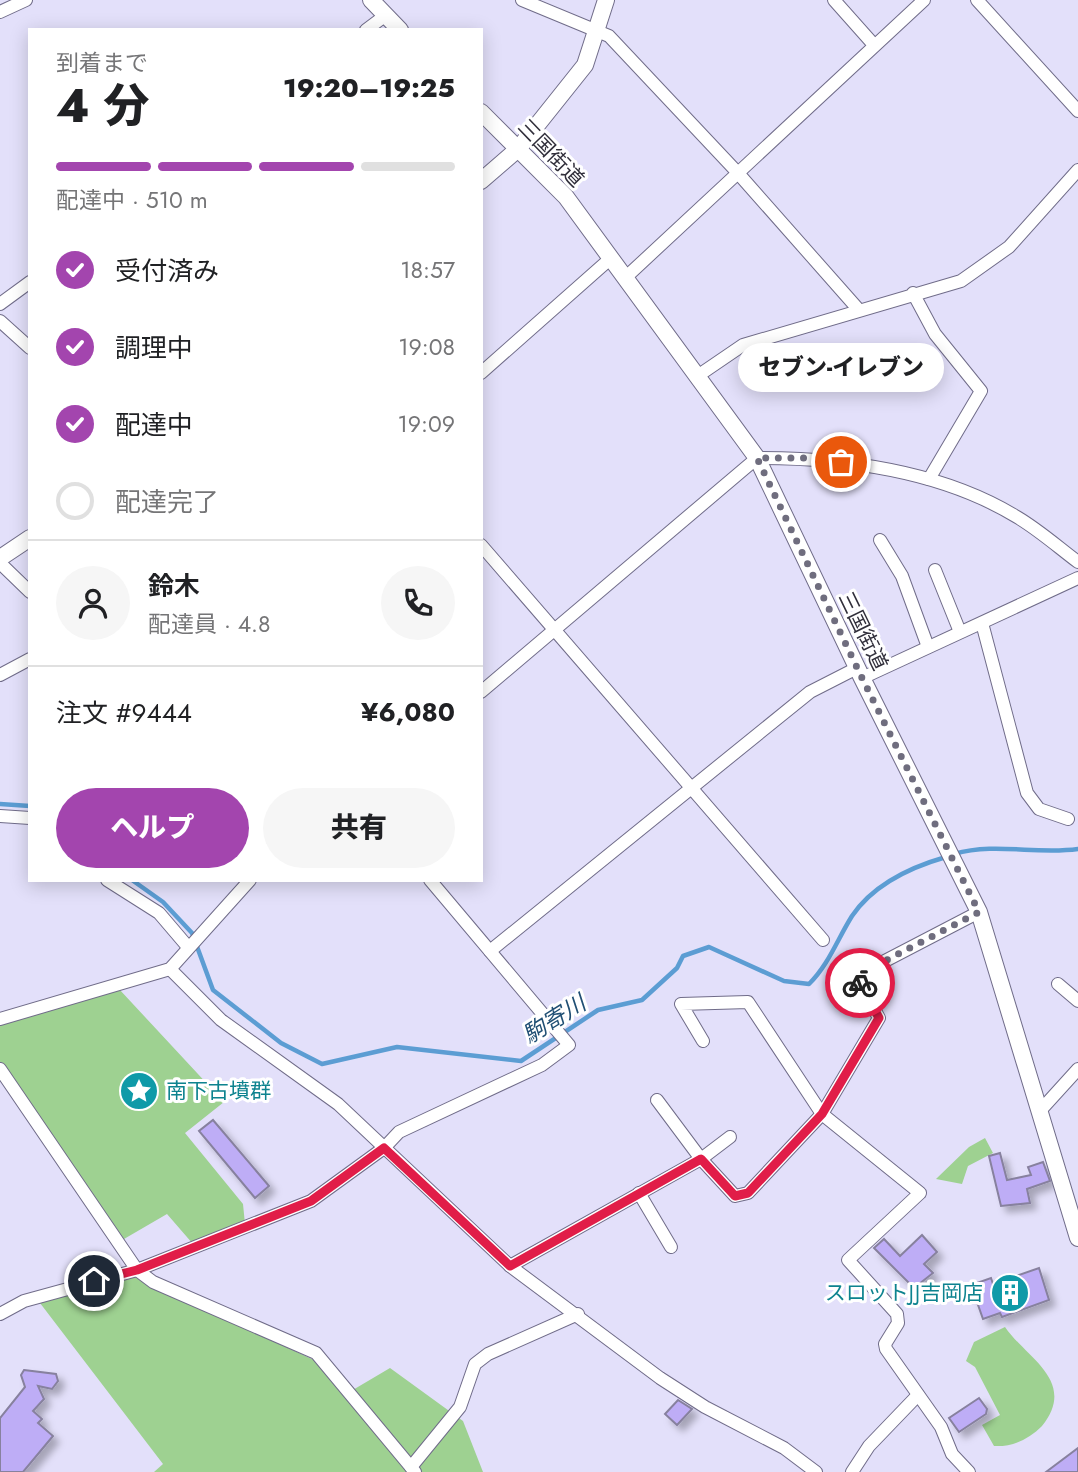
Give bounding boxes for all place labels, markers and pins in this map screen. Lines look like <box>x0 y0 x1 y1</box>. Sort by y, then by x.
callout: セブン-イレブン <box>738 343 944 392</box>
pin <box>811 432 871 492</box>
place icon: 南下古墳群 <box>118 1070 160 1112</box>
place label: 南下古墳群 <box>166 1076 271 1106</box>
pin <box>64 1251 124 1311</box>
building icon: スロットJJ吉岡店 <box>989 1272 1031 1314</box>
place label: スロットJJ吉岡店 <box>825 1278 983 1308</box>

